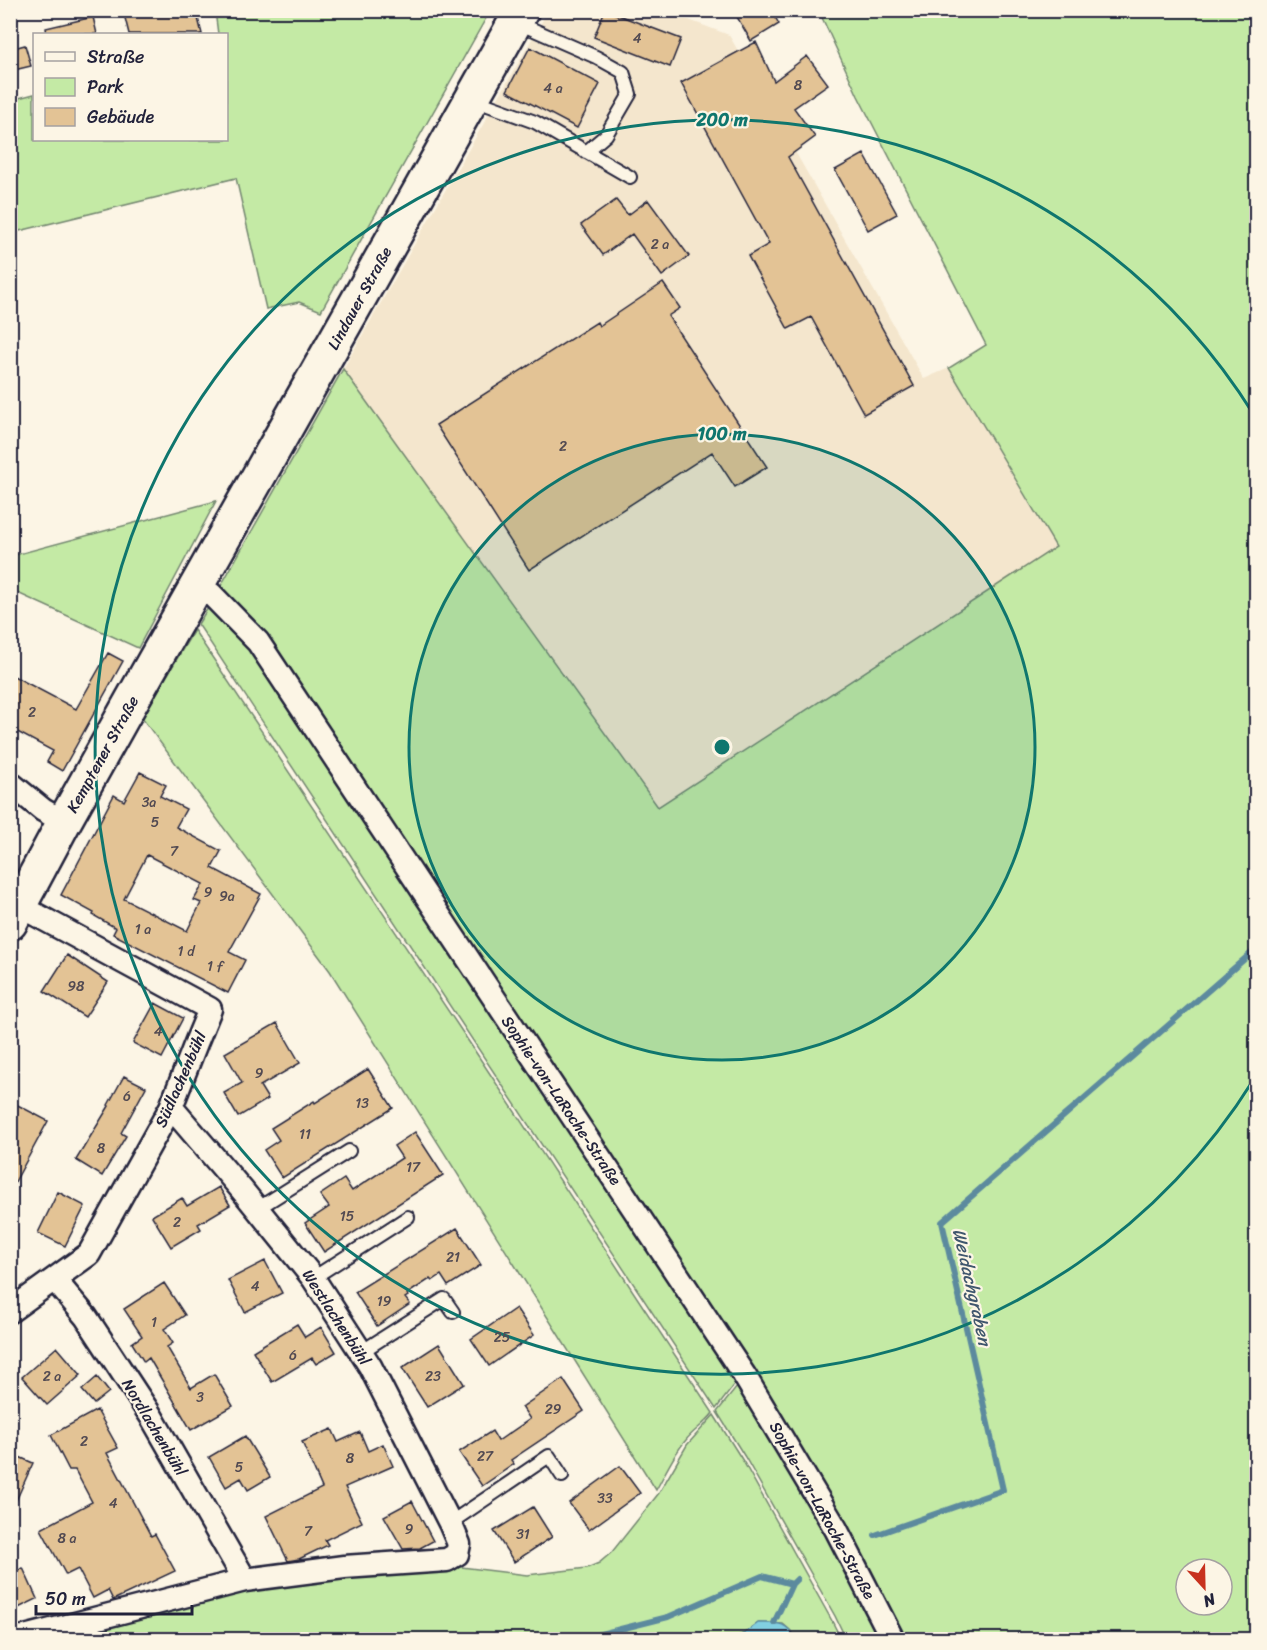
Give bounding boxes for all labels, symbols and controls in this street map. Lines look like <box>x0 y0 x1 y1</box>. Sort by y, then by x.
house number: 4 <box>633 26 642 51</box>
legend <box>33 33 228 141</box>
text: Straße <box>87 41 144 73</box>
text: Park <box>87 71 124 103</box>
house number: 8 <box>794 73 803 98</box>
house number: 4 a <box>543 76 563 101</box>
text: Gebäude <box>87 101 155 133</box>
text: 200 m <box>695 104 748 136</box>
house number: 2 a <box>651 232 669 257</box>
street label: Lindauer Straße <box>319 241 400 355</box>
text: 100 m <box>698 418 747 450</box>
house number: 2 <box>559 434 567 459</box>
street label: Kemptener Straße <box>58 690 147 818</box>
house number: 2 <box>28 700 36 725</box>
centre of rings <box>712 737 732 757</box>
house number: 3a <box>142 790 156 815</box>
house number: 5 <box>151 810 160 835</box>
house number: 7 <box>170 839 179 864</box>
house number: 9 <box>204 880 213 905</box>
house number: 9a <box>219 884 235 909</box>
house number: 1 a <box>135 917 151 942</box>
house number: 1 d <box>177 939 196 964</box>
house number: 1 f <box>207 954 225 979</box>
house number: 98 <box>67 974 85 999</box>
street label: Sophie-von-LaRoche-Straße <box>494 1009 630 1192</box>
house number: 4 <box>154 1019 163 1044</box>
street label: Südlachenbühl <box>146 1026 215 1132</box>
house number: 9 <box>255 1061 264 1086</box>
house number: 6 <box>123 1084 131 1109</box>
house number: 13 <box>355 1091 369 1116</box>
house number: 11 <box>299 1122 311 1147</box>
house number: 8 <box>97 1136 106 1161</box>
house number: 17 <box>406 1155 421 1180</box>
house number: 15 <box>340 1204 355 1229</box>
house number: 2 <box>173 1210 181 1235</box>
water label: Weidachgraben <box>943 1225 1002 1351</box>
house number: 21 <box>446 1245 460 1270</box>
street label: Westlachenbühl <box>294 1263 379 1372</box>
house number: 4 <box>251 1274 260 1299</box>
house number: 19 <box>377 1289 392 1314</box>
house number: 1 <box>151 1310 157 1335</box>
house number: 25 <box>494 1325 511 1350</box>
house number: 6 <box>289 1343 297 1368</box>
house number: 2 a <box>43 1364 61 1389</box>
house number: 23 <box>425 1364 441 1389</box>
street label: Nordlachenbühl <box>114 1373 196 1482</box>
house number: 3 <box>196 1385 204 1410</box>
house number: 29 <box>545 1397 562 1422</box>
street label: Sophie-von-LaRoche-Straße <box>761 1416 884 1605</box>
house number: 2 <box>80 1429 88 1454</box>
house number: 27 <box>477 1444 494 1469</box>
house number: 8 <box>346 1446 355 1471</box>
house number: 5 <box>235 1455 244 1480</box>
house number: 33 <box>597 1486 613 1511</box>
house number: 4 <box>109 1491 118 1516</box>
house number: 9 <box>405 1517 414 1542</box>
house number: 7 <box>304 1519 313 1544</box>
house number: 31 <box>516 1522 530 1547</box>
house number: 8 a <box>57 1526 77 1551</box>
north arrow <box>1174 1557 1234 1617</box>
scale bar <box>36 1578 192 1616</box>
text: 50 m <box>45 1583 86 1615</box>
text: N <box>1198 1585 1221 1616</box>

